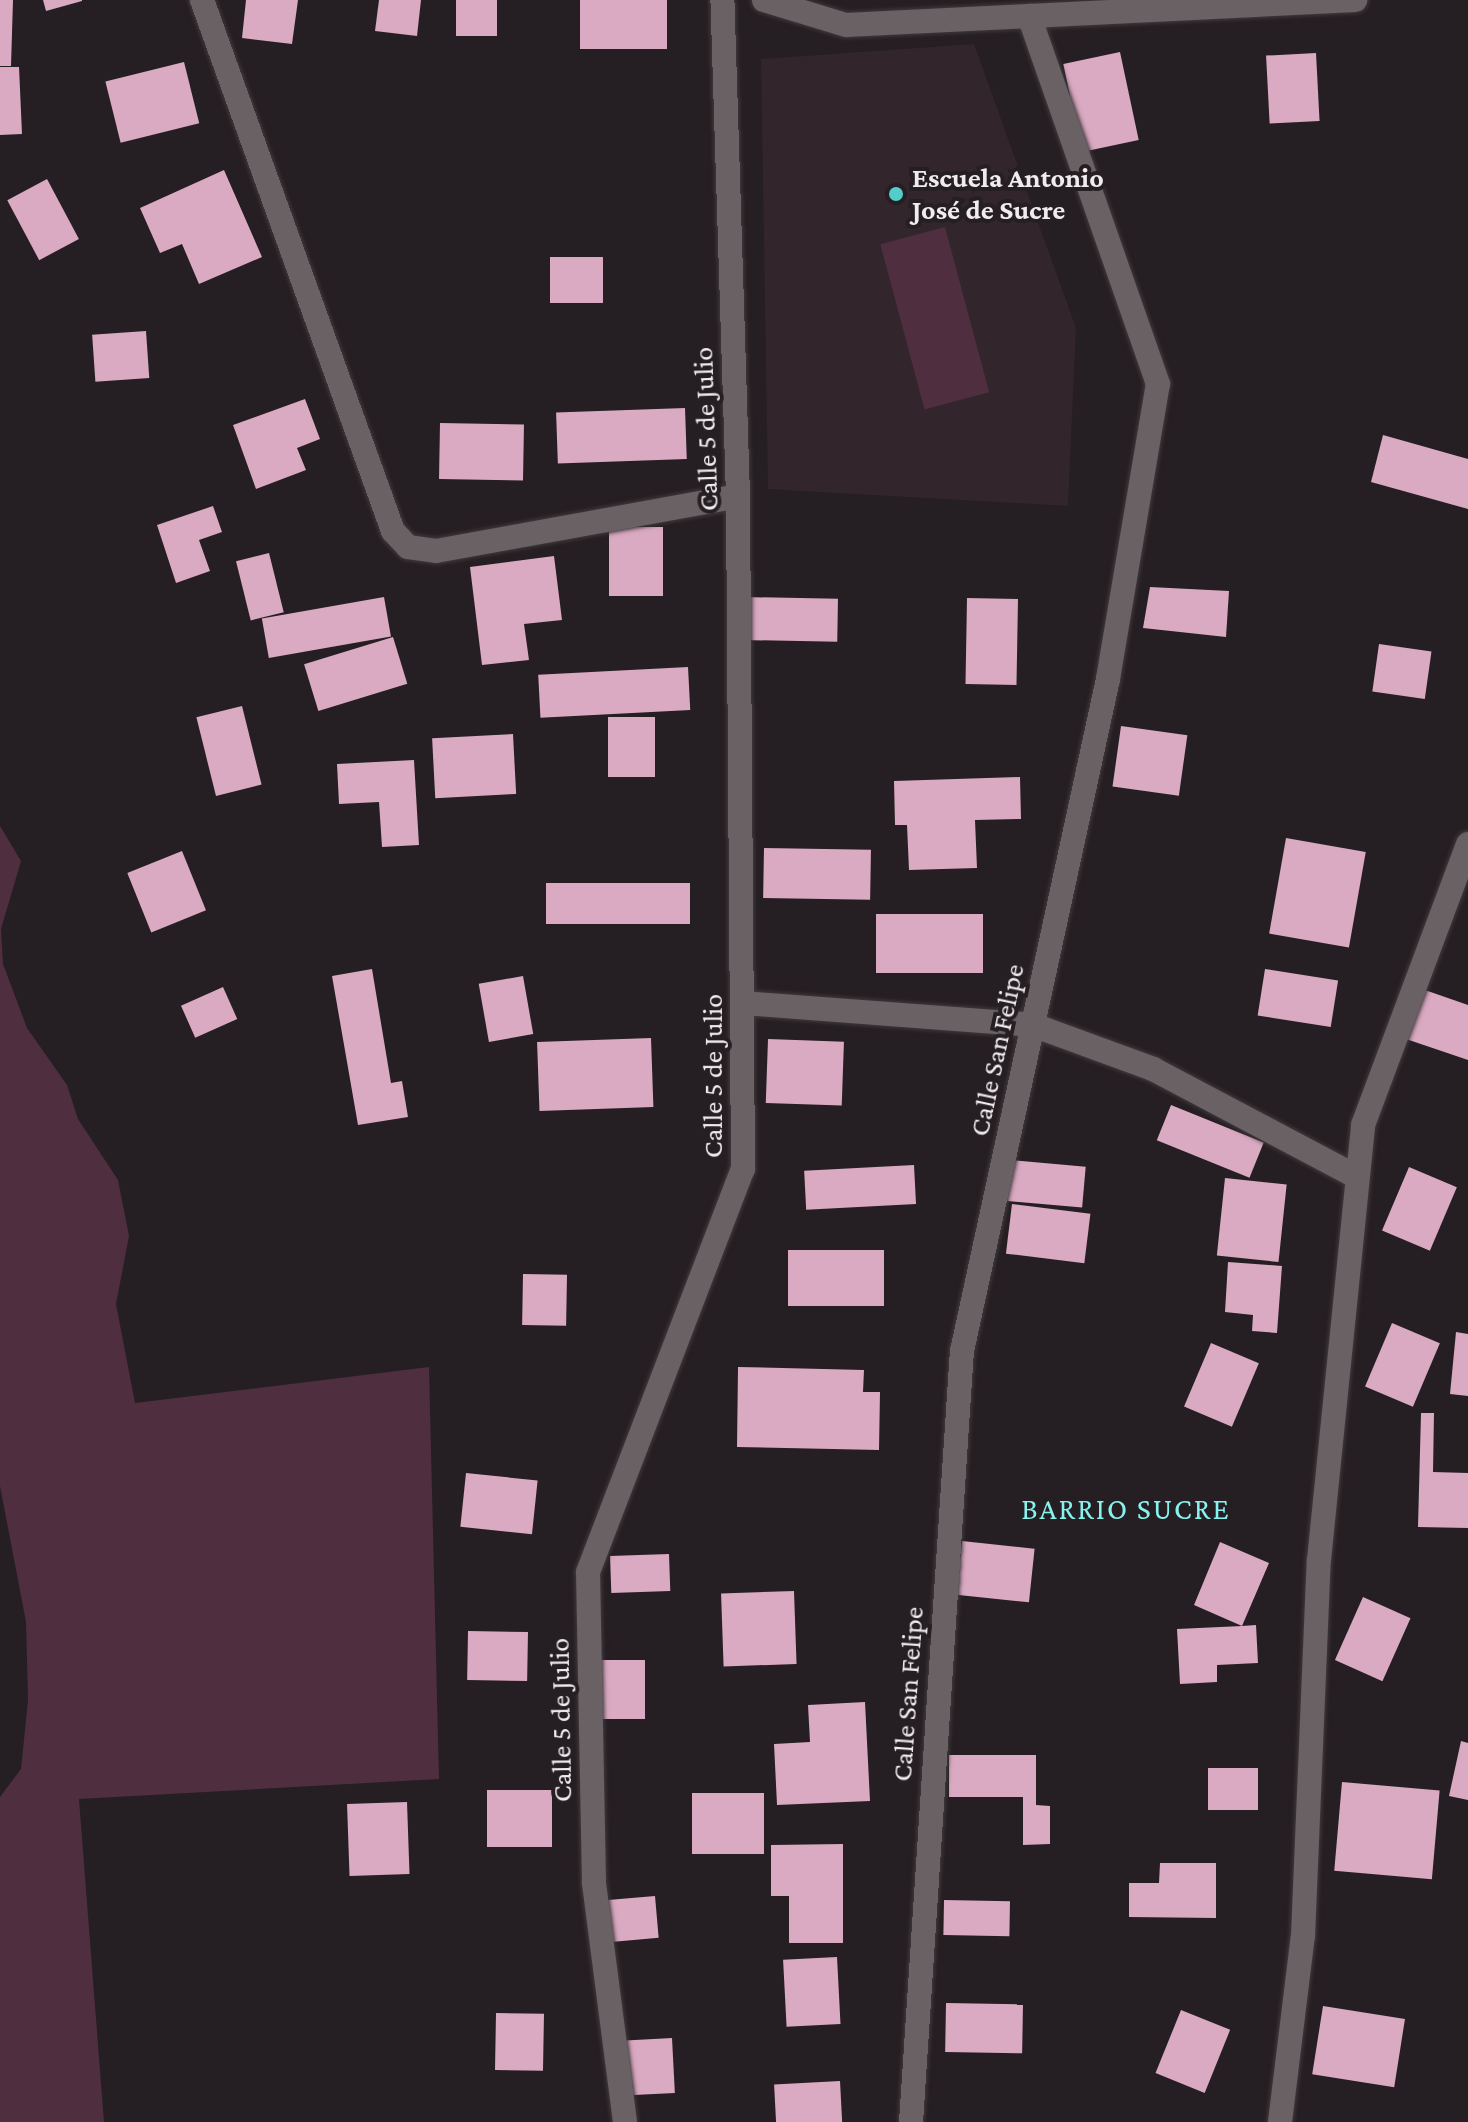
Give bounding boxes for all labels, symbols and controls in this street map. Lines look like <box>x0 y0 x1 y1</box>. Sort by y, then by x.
place label: Escuela Antonio José de Sucre <box>912 161 1104 227</box>
marker: Escuela Antonio José de Sucre <box>887 185 905 203</box>
street label: Calle 5 de Julio <box>686 346 726 512</box>
street label: Calle San Felipe <box>962 961 1032 1139</box>
street label: Calle 5 de Julio <box>696 994 730 1158</box>
district label: BARRIO SUCRE <box>1021 1491 1231 1527</box>
street label: Calle San Felipe <box>885 1605 931 1783</box>
street label: Calle 5 de Julio <box>543 1638 579 1802</box>

